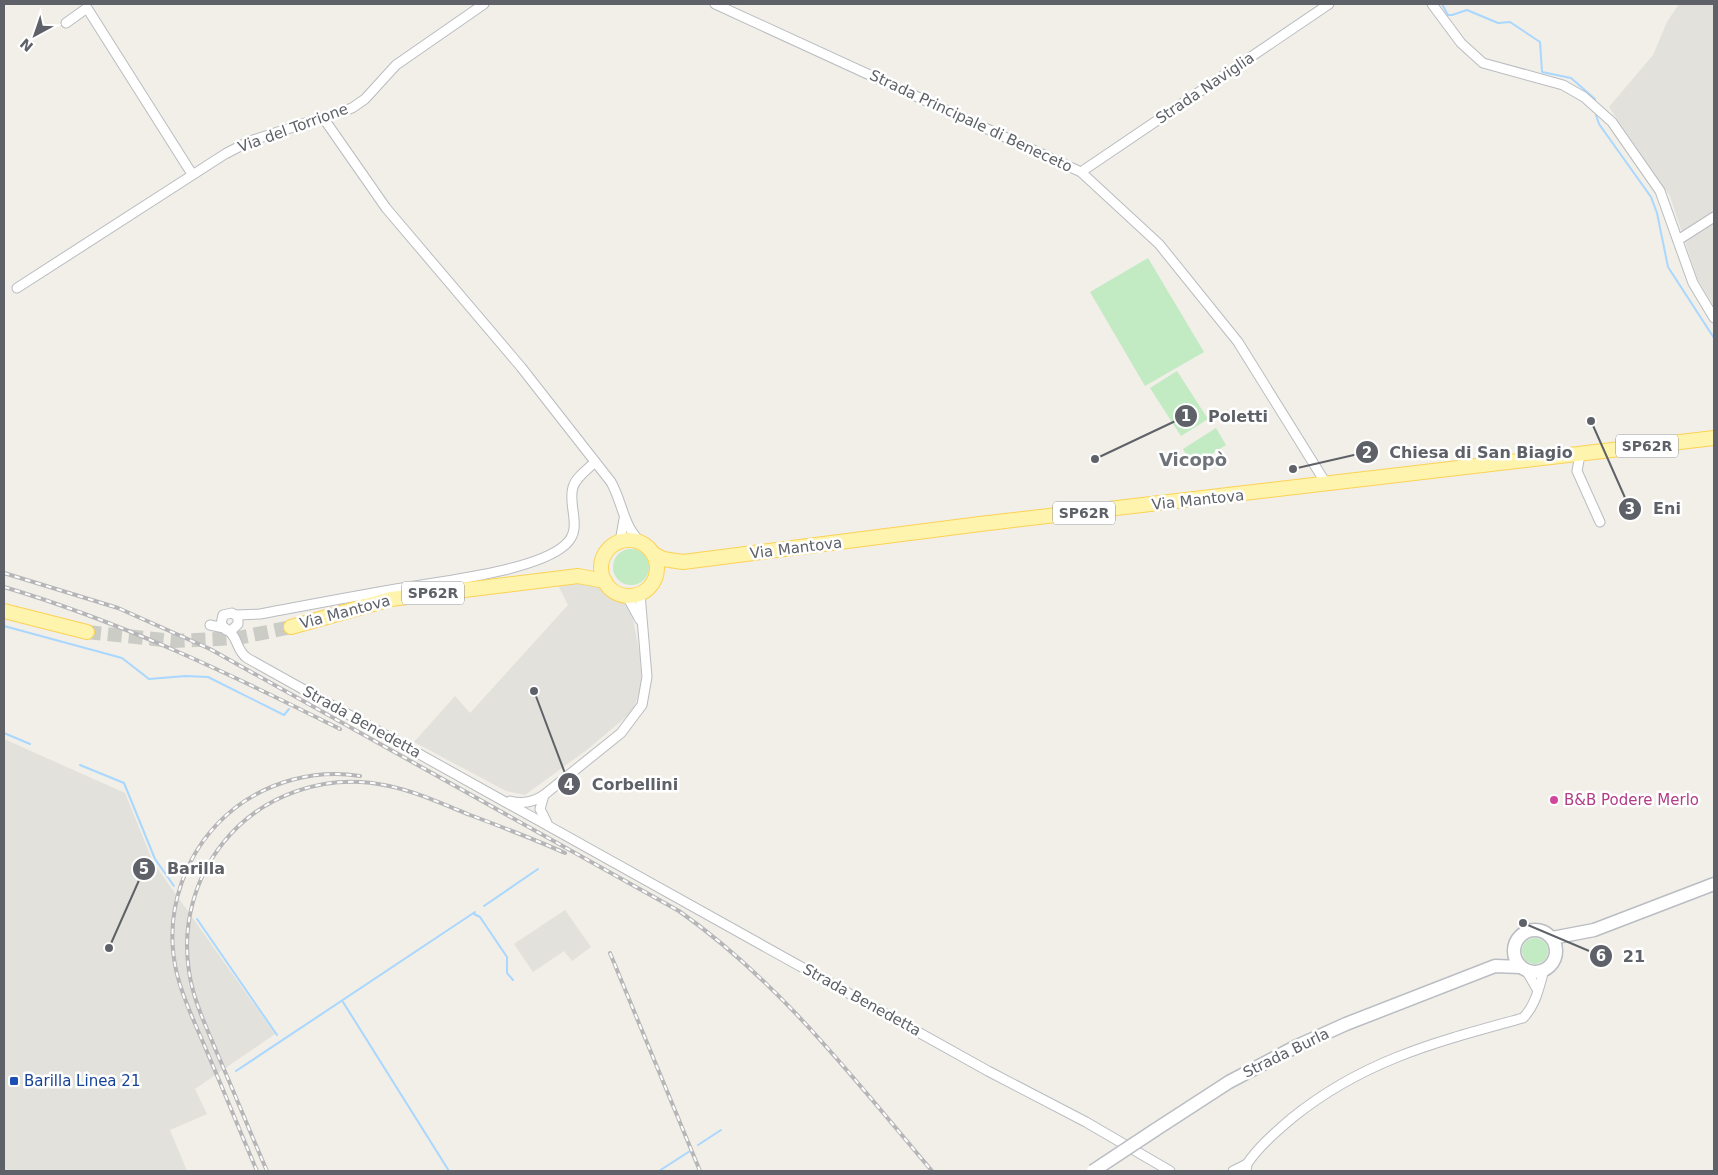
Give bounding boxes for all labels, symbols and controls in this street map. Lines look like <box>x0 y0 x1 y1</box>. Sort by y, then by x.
north arrow <box>10 10 60 60</box>
text: N <box>17 35 36 55</box>
street label: Strada Naviglia <box>1152 48 1258 128</box>
street label: Strada Principale di Beneceto <box>867 66 1075 176</box>
street label: Via del Torrione <box>236 100 350 156</box>
callout: Poletti <box>1174 401 1278 432</box>
text: 1 <box>1181 407 1191 425</box>
text: Poletti <box>1208 407 1268 426</box>
road number: SP62R <box>1616 434 1678 458</box>
callout: Chiesa di San Biagio <box>1354 437 1583 468</box>
text: Chiesa di San Biagio <box>1389 443 1573 462</box>
text: 2 <box>1362 444 1372 462</box>
district label: Vicopò <box>1159 449 1227 470</box>
street label: Via Mantova <box>1151 486 1245 514</box>
callout: Eni <box>1618 493 1690 524</box>
text: Eni <box>1653 499 1681 518</box>
text: 3 <box>1625 500 1635 518</box>
road number: SP62R <box>1053 502 1115 524</box>
street label: Via Mantova <box>749 533 843 563</box>
road number: SP62R <box>402 582 464 604</box>
street label: Via Mantova <box>298 591 392 633</box>
street label: Strada Benedetta <box>300 682 424 762</box>
callout: Corbellini <box>557 769 688 800</box>
text: Corbellini <box>592 775 678 794</box>
text: 4 <box>564 776 574 794</box>
place label: B&B Podere Merlo <box>1564 791 1699 809</box>
marker: B&B Podere Merlo <box>1548 794 1560 806</box>
callout: Barilla <box>132 853 235 884</box>
text: Barilla <box>167 859 225 878</box>
text: 5 <box>139 860 149 878</box>
callout: 21 <box>1588 940 1656 971</box>
text: 6 <box>1596 947 1606 965</box>
text: 21 <box>1623 947 1645 966</box>
street label: Strada Benedetta <box>800 960 924 1040</box>
street label: Strada Burla <box>1240 1024 1332 1082</box>
place label: Barilla Linea 21 <box>24 1072 140 1090</box>
marker: Barilla Linea 21 <box>8 1075 20 1087</box>

